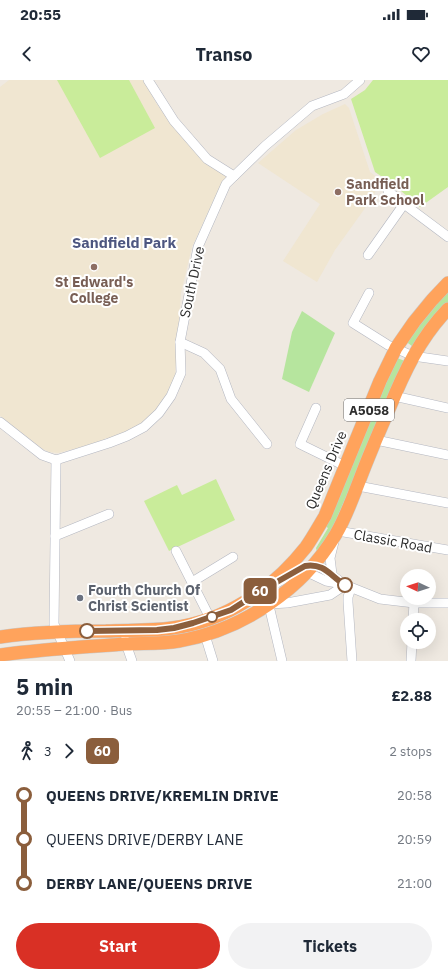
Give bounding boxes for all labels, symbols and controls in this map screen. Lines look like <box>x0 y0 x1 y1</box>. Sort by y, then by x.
text: 20:55 <box>20 5 61 24</box>
icon: back <box>16 43 38 65</box>
text: Transo <box>196 43 252 66</box>
icon: heart <box>410 43 432 65</box>
place label: Sandfield Park School <box>346 175 424 209</box>
marker: Sandfield Park School <box>333 187 343 197</box>
district label: Sandfield Park <box>72 233 176 252</box>
street label: South Drive <box>176 244 208 319</box>
marker: St Edward's College <box>89 262 99 272</box>
place label: St Edward's College <box>55 273 133 307</box>
road number: A5058 <box>344 399 394 421</box>
street label: Queens Drive <box>301 428 351 512</box>
street label: Classic Road <box>352 525 434 557</box>
north arrow <box>400 569 436 605</box>
map controls <box>400 569 436 649</box>
unlabelled marker <box>337 577 353 593</box>
line badge: 60 <box>242 578 278 604</box>
place label: Fourth Church Of Christ Scientist <box>88 581 200 615</box>
text: 60 <box>252 582 268 600</box>
marker: Fourth Church Of Christ Scientist <box>75 593 85 603</box>
unlabelled marker <box>206 611 218 623</box>
button: locate <box>400 613 436 649</box>
unlabelled marker <box>79 623 95 639</box>
text: 5 min <box>16 672 73 701</box>
text: £2.88 <box>392 686 432 705</box>
text: 20:55 – 21:00 · Bus <box>16 702 132 719</box>
icon: walk <box>16 740 38 762</box>
icon: forward <box>58 740 80 762</box>
text: 60 <box>94 742 111 760</box>
text: 3 <box>44 743 52 760</box>
text: 2 stops <box>389 743 432 760</box>
text: QUEENS DRIVE/KREMLIN DRIVE <box>46 786 279 805</box>
text: 20:58 <box>397 787 432 804</box>
text: QUEENS DRIVE/DERBY LANE <box>46 830 243 849</box>
text: 20:59 <box>397 831 432 848</box>
text: DERBY LANE/QUEENS DRIVE <box>46 874 252 893</box>
text: 21:00 <box>397 875 432 892</box>
button: Start <box>16 923 220 969</box>
button: Tickets <box>228 923 432 969</box>

